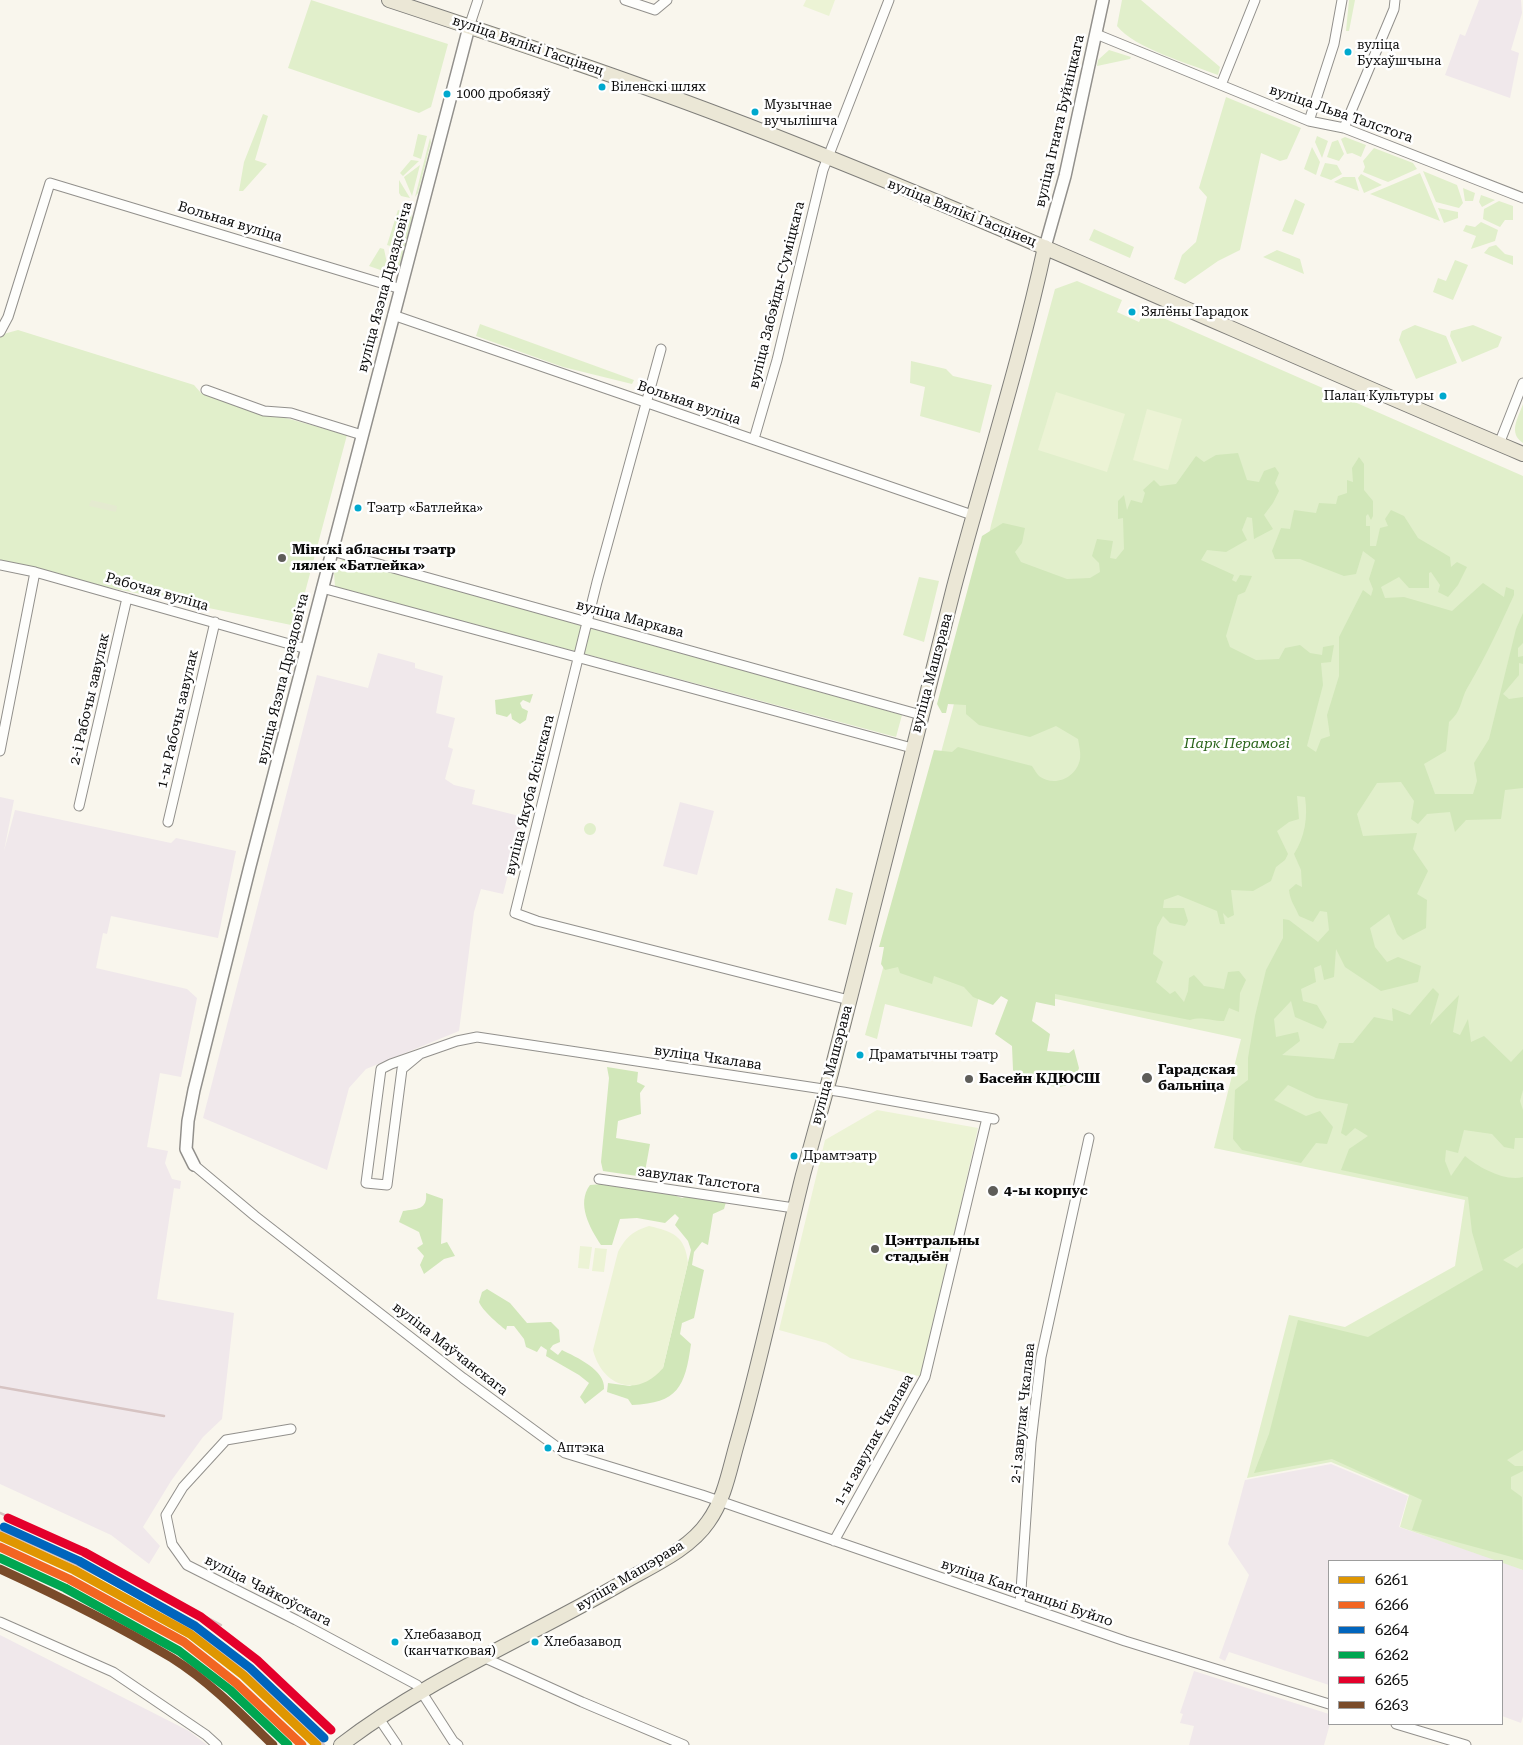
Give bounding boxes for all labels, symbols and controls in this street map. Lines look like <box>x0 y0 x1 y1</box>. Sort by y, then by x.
street label: вуліца Вялікі Гасцінец <box>450 12 606 80</box>
street label: вуліца Ігната Буйніцкага <box>1032 33 1088 209</box>
place label: вуліца Бухаўшчына <box>1357 37 1441 68</box>
marker: вуліца Бухаўшчына <box>1343 47 1353 57</box>
place label: Віленскі шлях <box>611 79 706 95</box>
marker: Віленскі шлях <box>597 82 607 92</box>
street label: вуліца Льва Талстога <box>1267 82 1415 146</box>
place label: 1000 дробязяў <box>456 86 550 102</box>
marker: 1000 дробязяў <box>442 89 452 99</box>
place label: Музычнае вучылішча <box>764 97 837 128</box>
marker: Музычнае вучылішча <box>750 107 760 117</box>
street label: вуліца Вялікі Гасцінец <box>885 175 1039 251</box>
street label: Вольная вуліца <box>176 198 284 246</box>
street label: вуліца Язэпа Драздовіча <box>354 200 416 374</box>
street label: вуліца Забэйды-Суміцкага <box>746 200 808 390</box>
place label: Зялёны Гарадок <box>1141 304 1249 320</box>
marker: Зялёны Гарадок <box>1127 307 1137 317</box>
street label: Вольная вуліца <box>635 377 743 429</box>
place label: Палац Культуры <box>1324 388 1434 404</box>
marker: Палац Культуры <box>1438 391 1448 401</box>
place label: Тэатр «Батлейка» <box>367 500 483 516</box>
marker: Тэатр «Батлейка» <box>353 503 363 513</box>
place label: Мінскі абласны тэатр лялек «Батлейка» <box>292 542 456 574</box>
marker: Мінскі абласны тэатр лялек «Батлейка» <box>276 552 288 564</box>
street label: Рабочая вуліца <box>103 569 211 615</box>
street label: вуліца Язэпа Драздовіча <box>254 592 312 766</box>
street label: вуліца Маркава <box>574 597 686 641</box>
street label: вуліца Машэрава <box>908 611 956 735</box>
street label: 2-і Рабочы завулак <box>67 632 113 766</box>
street label: 1-ы Рабочы завулак <box>154 648 202 790</box>
street label: вуліца Якуба Ясінскага <box>502 713 558 877</box>
park label: Парк Перамогі <box>1184 736 1290 752</box>
street label: вуліца Машэрава <box>808 1003 856 1127</box>
street label: вуліца Чкалава <box>653 1042 763 1074</box>
place label: Драматычны тэатр <box>869 1047 998 1063</box>
marker: Драматычны тэатр <box>855 1050 865 1060</box>
place label: Гарадская бальніца <box>1158 1062 1235 1094</box>
place label: Басейн КДЮСШ <box>979 1071 1100 1087</box>
marker: Гарадская бальніца <box>1140 1071 1154 1085</box>
marker: Басейн КДЮСШ <box>963 1073 975 1085</box>
place label: Драмтэатр <box>803 1148 877 1164</box>
marker: Драмтэатр <box>789 1151 799 1161</box>
street label: завулак Талстога <box>637 1163 761 1197</box>
place label: 4-ы корпус <box>1004 1183 1088 1199</box>
marker: 4-ы корпус <box>986 1184 1000 1198</box>
place label: Цэнтральны стадыён <box>885 1233 980 1266</box>
marker: Цэнтральны стадыён <box>869 1243 881 1255</box>
street label: вуліца Маўчанскага <box>389 1299 511 1399</box>
street label: 2-і завулак Чкалава <box>1007 1342 1039 1484</box>
street label: 1-ы завулак Чкалава <box>831 1371 917 1509</box>
place label: Аптэка <box>557 1440 604 1456</box>
marker: Аптэка <box>543 1443 553 1453</box>
street label: вуліца Машэрава <box>573 1537 687 1615</box>
street label: вуліца Чайкоўскага <box>202 1552 334 1630</box>
street label: вуліца Канстанцыі Буйло <box>939 1556 1115 1630</box>
legend <box>1328 1560 1503 1725</box>
text: 6261 <box>1375 1571 1409 1589</box>
text: 6266 <box>1375 1596 1409 1614</box>
text: 6264 <box>1375 1621 1409 1639</box>
place label: Хлебазавод (канчатковая) <box>404 1627 496 1658</box>
place label: Хлебазавод <box>544 1634 621 1650</box>
marker: Хлебазавод (канчатковая) <box>390 1637 400 1647</box>
marker: Хлебазавод <box>530 1637 540 1647</box>
text: 6262 <box>1375 1646 1409 1664</box>
text: 6265 <box>1375 1671 1409 1689</box>
text: 6263 <box>1375 1696 1409 1714</box>

